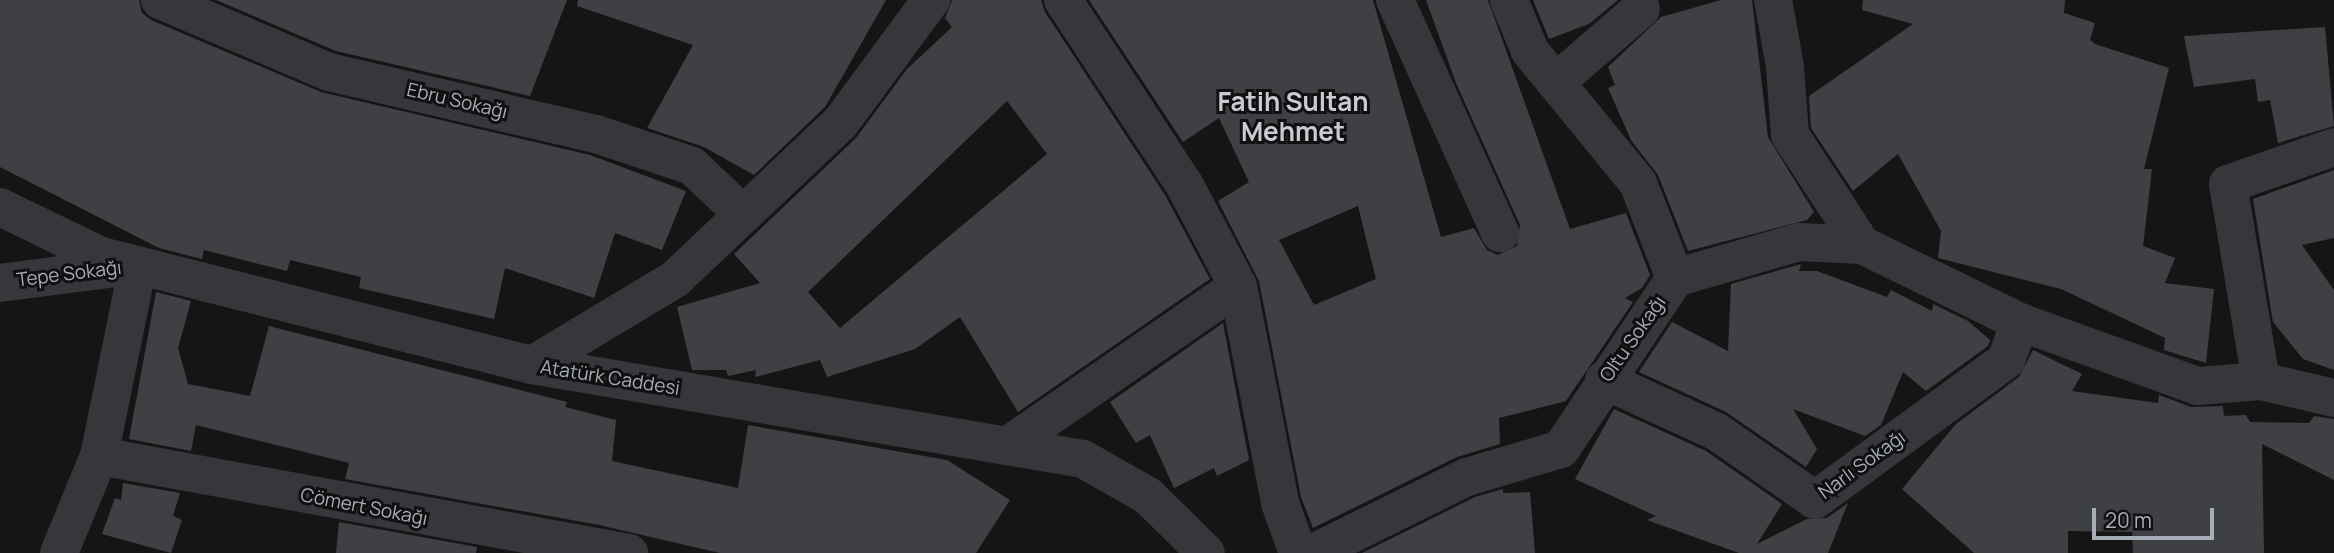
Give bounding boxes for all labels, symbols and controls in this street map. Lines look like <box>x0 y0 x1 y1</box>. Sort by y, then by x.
street label: Ebru Sokağı <box>404 78 510 124</box>
district label: Fatih Sultan Mehmet <box>1217 86 1369 148</box>
street label: Tepe Sokağı <box>15 256 123 292</box>
street label: Oltu Sokağı <box>1595 292 1671 386</box>
street label: Atatürk Caddesi <box>539 356 681 400</box>
street label: Narlı Sokağı <box>1814 426 1910 504</box>
street label: Cömert Sokağı <box>299 484 429 530</box>
scale bar <box>2096 494 2218 538</box>
text: 20 m <box>2105 506 2152 534</box>

